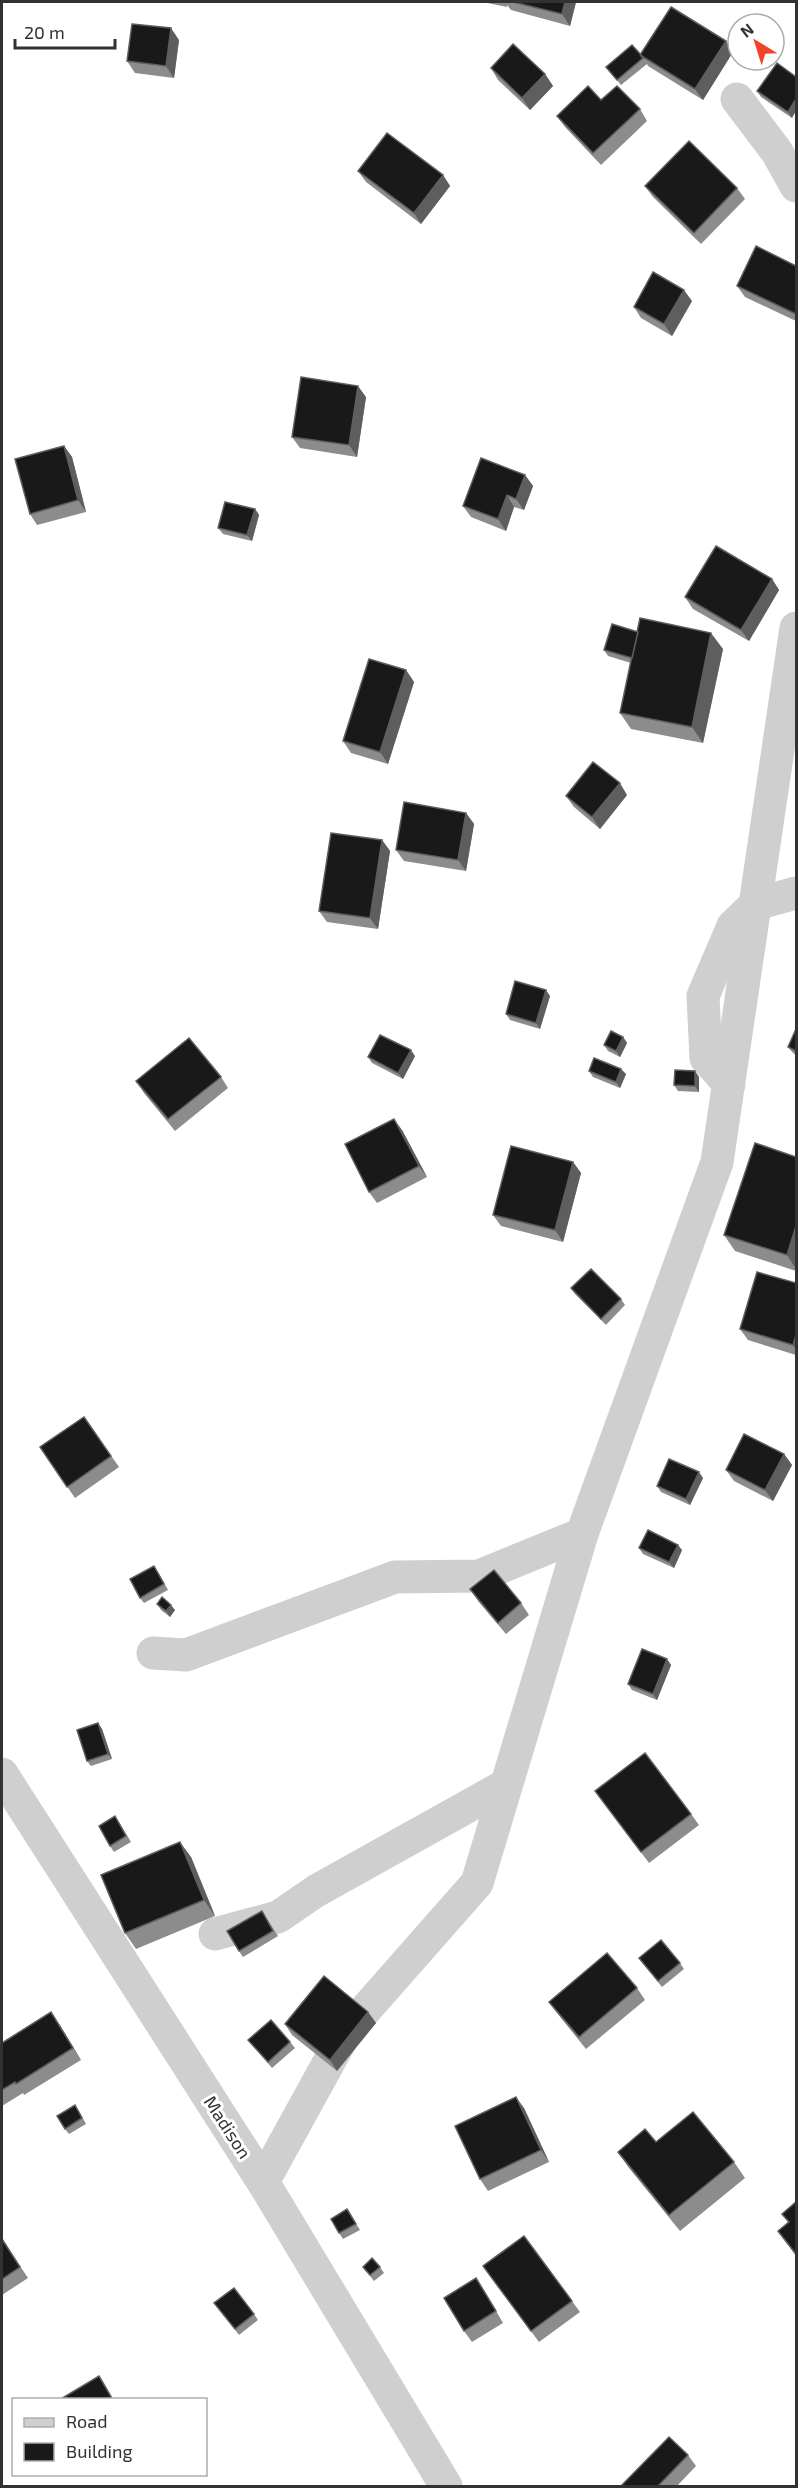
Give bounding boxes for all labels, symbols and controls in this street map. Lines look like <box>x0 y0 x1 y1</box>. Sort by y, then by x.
scale bar <box>15 12 116 50</box>
north arrow <box>726 12 786 72</box>
text: N <box>736 19 757 41</box>
text: 20 m <box>24 21 65 43</box>
street label: Madison <box>200 2092 256 2162</box>
legend <box>12 2398 207 2476</box>
text: Road <box>66 2410 107 2432</box>
text: Building <box>66 2440 133 2462</box>

